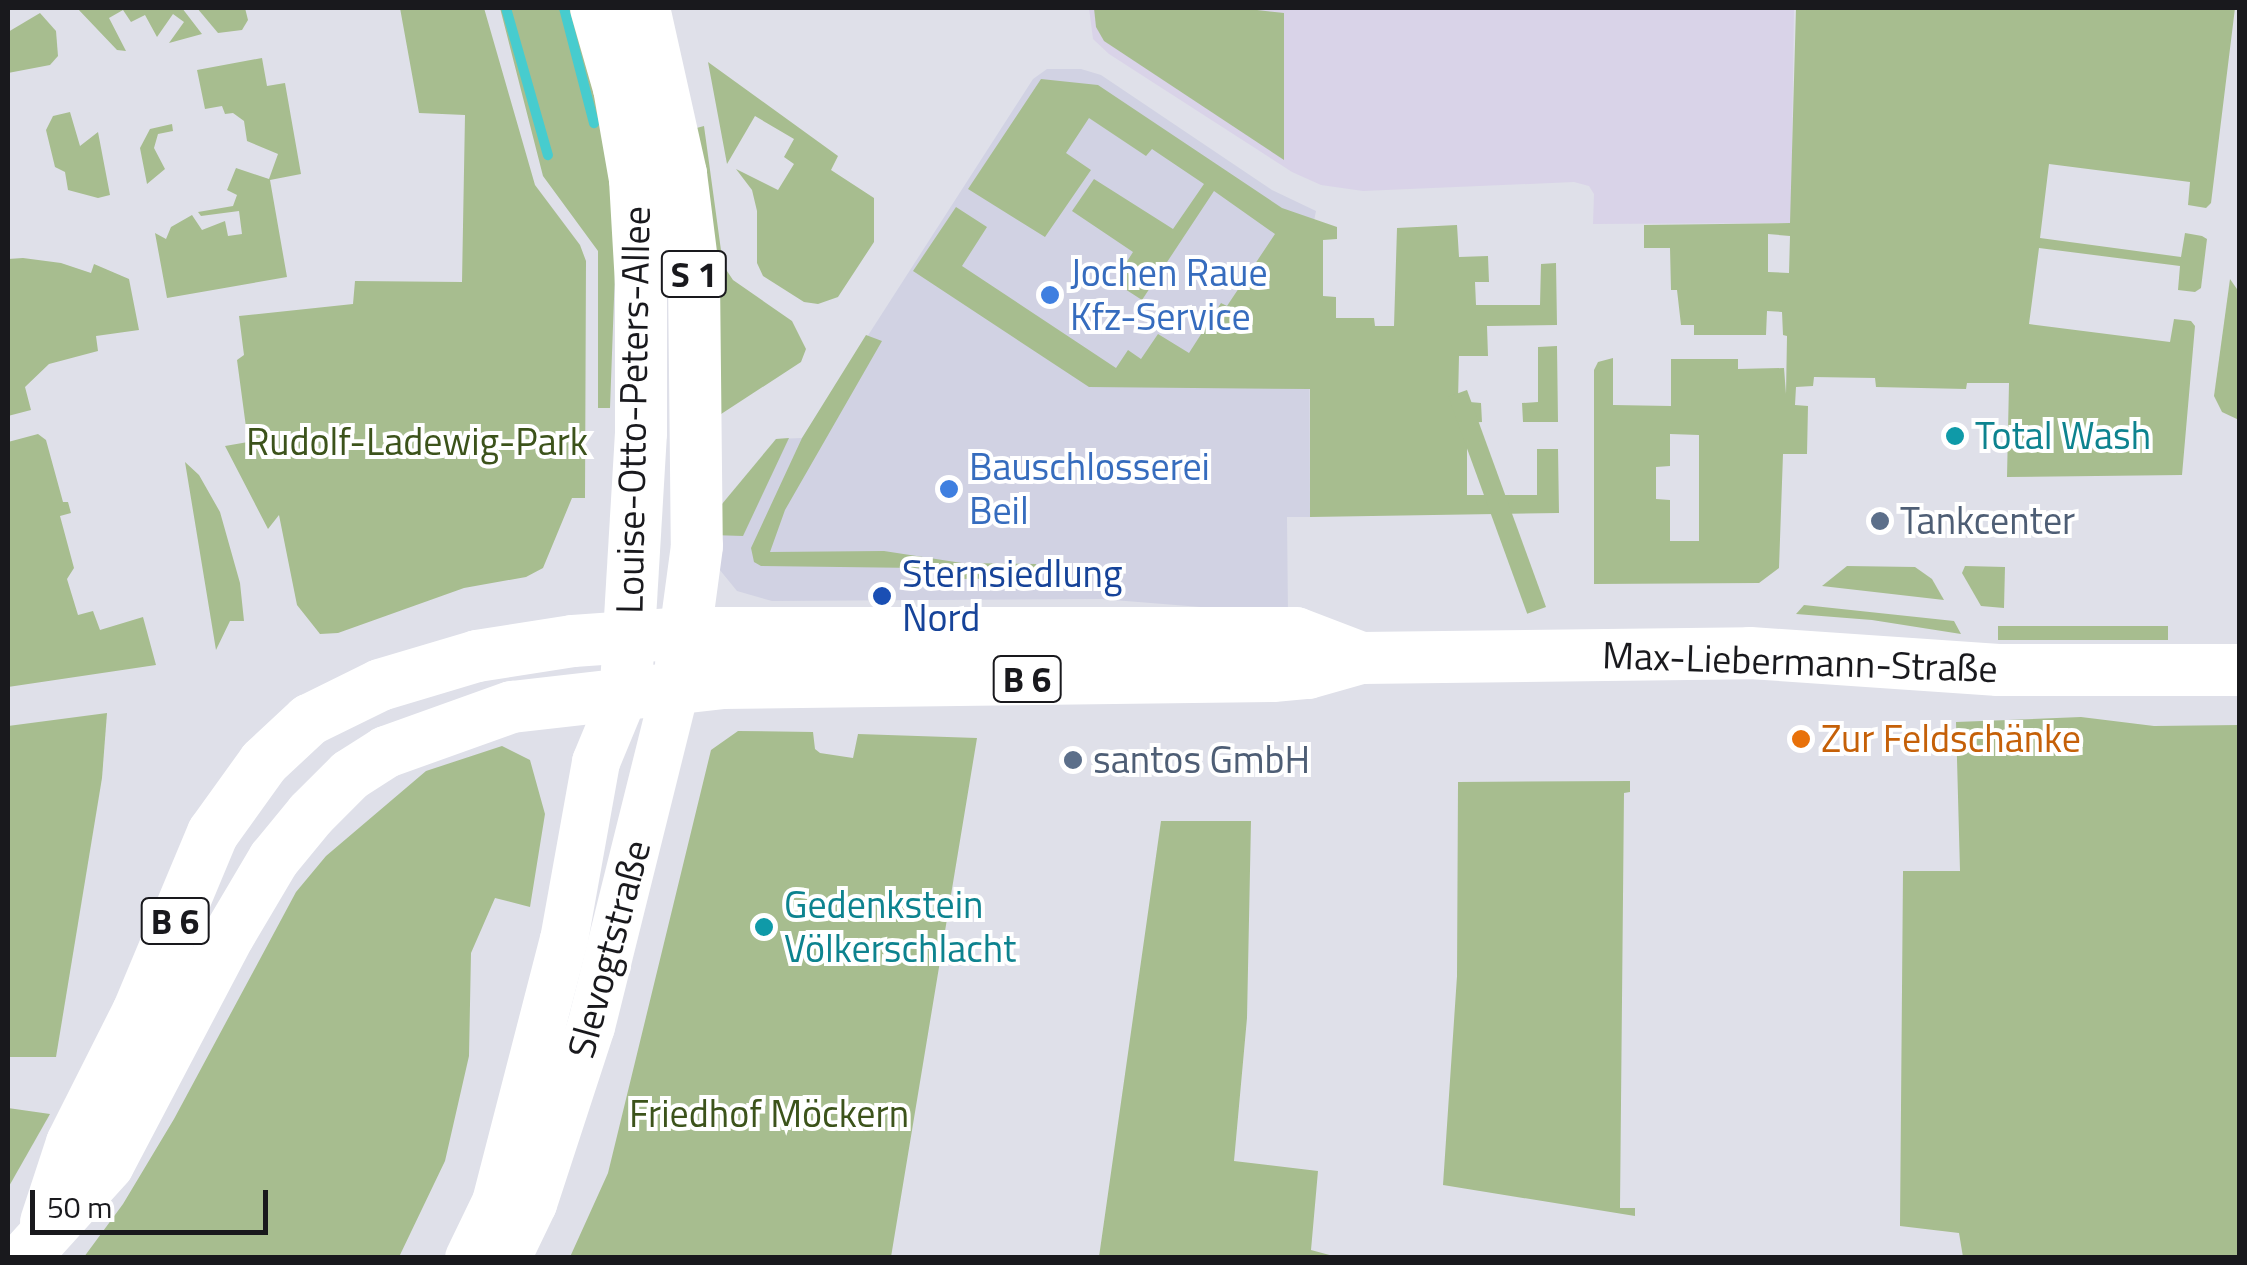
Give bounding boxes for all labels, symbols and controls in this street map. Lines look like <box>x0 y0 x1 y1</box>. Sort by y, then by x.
street label: Louise-Otto-Peters-Allee <box>607 206 659 614</box>
road number: S 1 <box>659 244 729 304</box>
place label: Jochen Raue Kfz-Service <box>1070 250 1268 340</box>
marker: Jochen Raue Kfz-Service <box>1039 284 1061 306</box>
place label: Total Wash <box>1975 413 2151 459</box>
park label: Rudolf-Ladewig-Park <box>246 419 588 465</box>
marker: Total Wash <box>1944 425 1966 447</box>
place label: Bauschlosserei Beil <box>969 444 1210 534</box>
marker: Bauschlosserei Beil <box>938 478 960 500</box>
place label: Tankcenter <box>1900 498 2075 544</box>
marker: Tankcenter <box>1869 510 1891 532</box>
place label: Sternsiedlung Nord <box>902 551 1123 640</box>
marker: Sternsiedlung Nord <box>871 585 893 607</box>
street label: Max-Liebermann-Straße <box>1602 632 1998 692</box>
road number: B 6 <box>992 649 1062 709</box>
place label: Zur Feldschänke <box>1821 716 2081 762</box>
marker: Zur Feldschänke <box>1790 728 1812 750</box>
place label: santos GmbH <box>1093 737 1310 783</box>
marker: santos GmbH <box>1062 749 1084 771</box>
street label: Slevogtstraße <box>558 835 660 1063</box>
place label: Gedenkstein Völkerschlacht <box>784 882 1016 972</box>
road number: B 6 <box>140 891 210 951</box>
marker: Gedenkstein Völkerschlacht <box>753 916 775 938</box>
park label: Friedhof Möckern <box>629 1091 909 1137</box>
scale bar <box>35 1170 272 1232</box>
text: 50 m <box>47 1184 112 1230</box>

